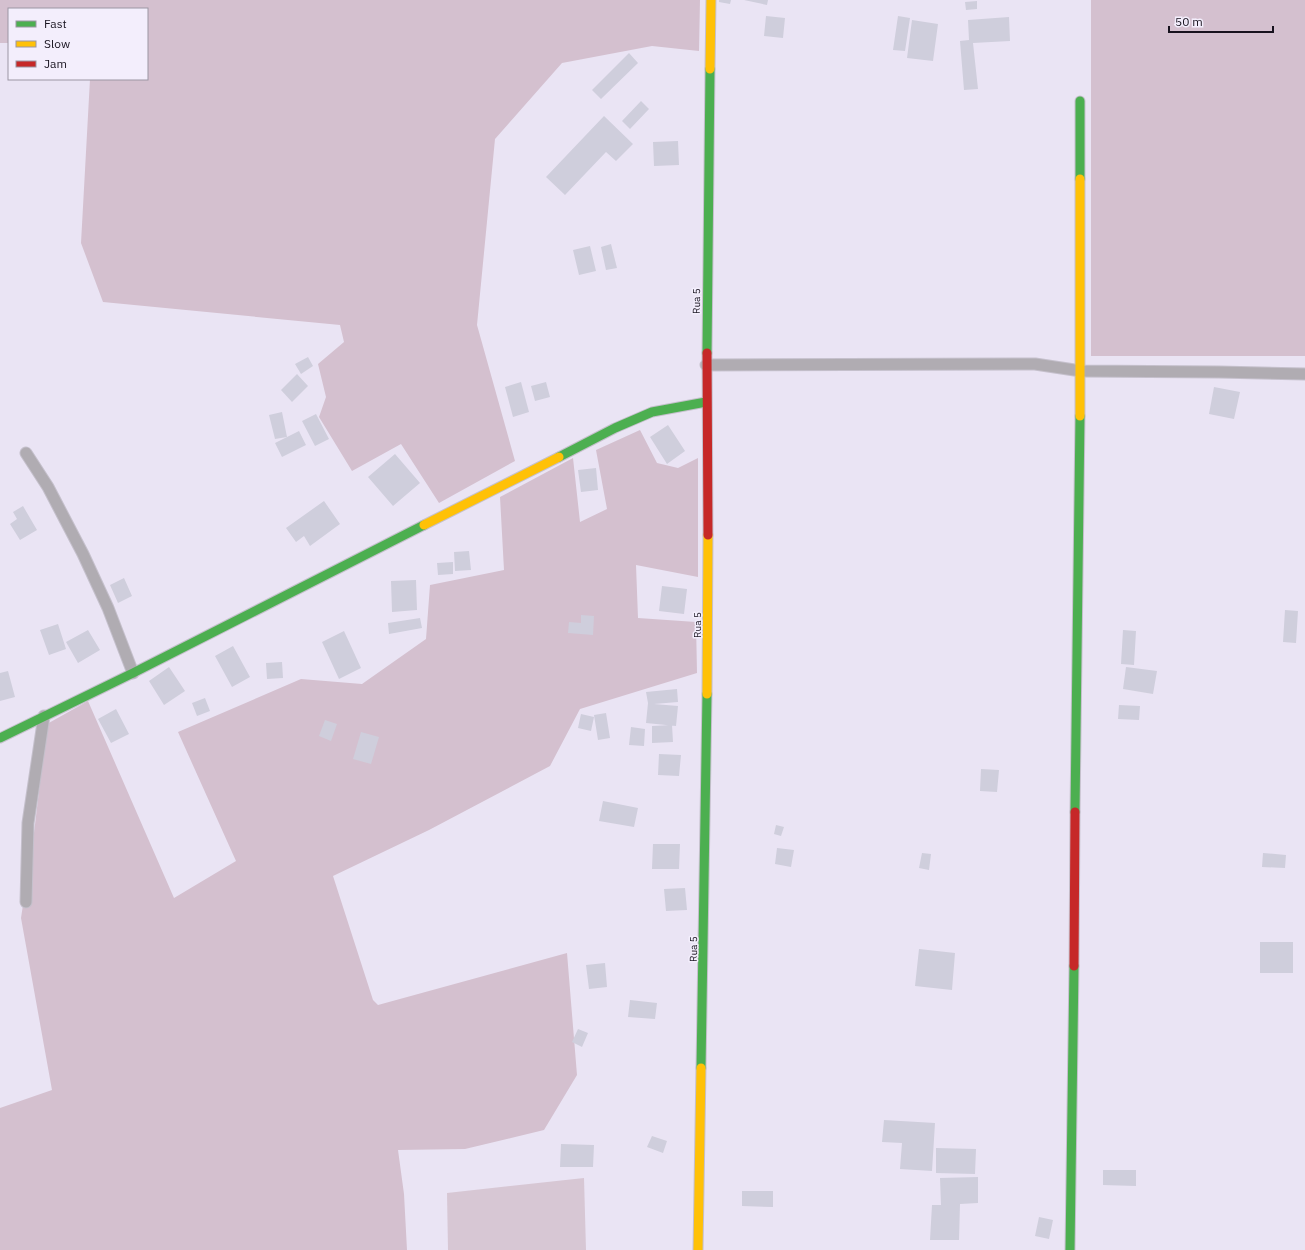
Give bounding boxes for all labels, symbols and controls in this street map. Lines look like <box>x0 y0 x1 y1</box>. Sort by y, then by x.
legend <box>8 8 148 80</box>
scale bar <box>1169 8 1273 34</box>
text: 50 m <box>1175 14 1203 29</box>
text: Fast <box>44 16 67 31</box>
text: Slow <box>44 36 70 51</box>
text: Jam <box>44 56 67 71</box>
street label: Rua 5 <box>690 288 703 314</box>
street label: Rua 5 <box>691 612 704 638</box>
street label: Rua 5 <box>687 936 700 962</box>

